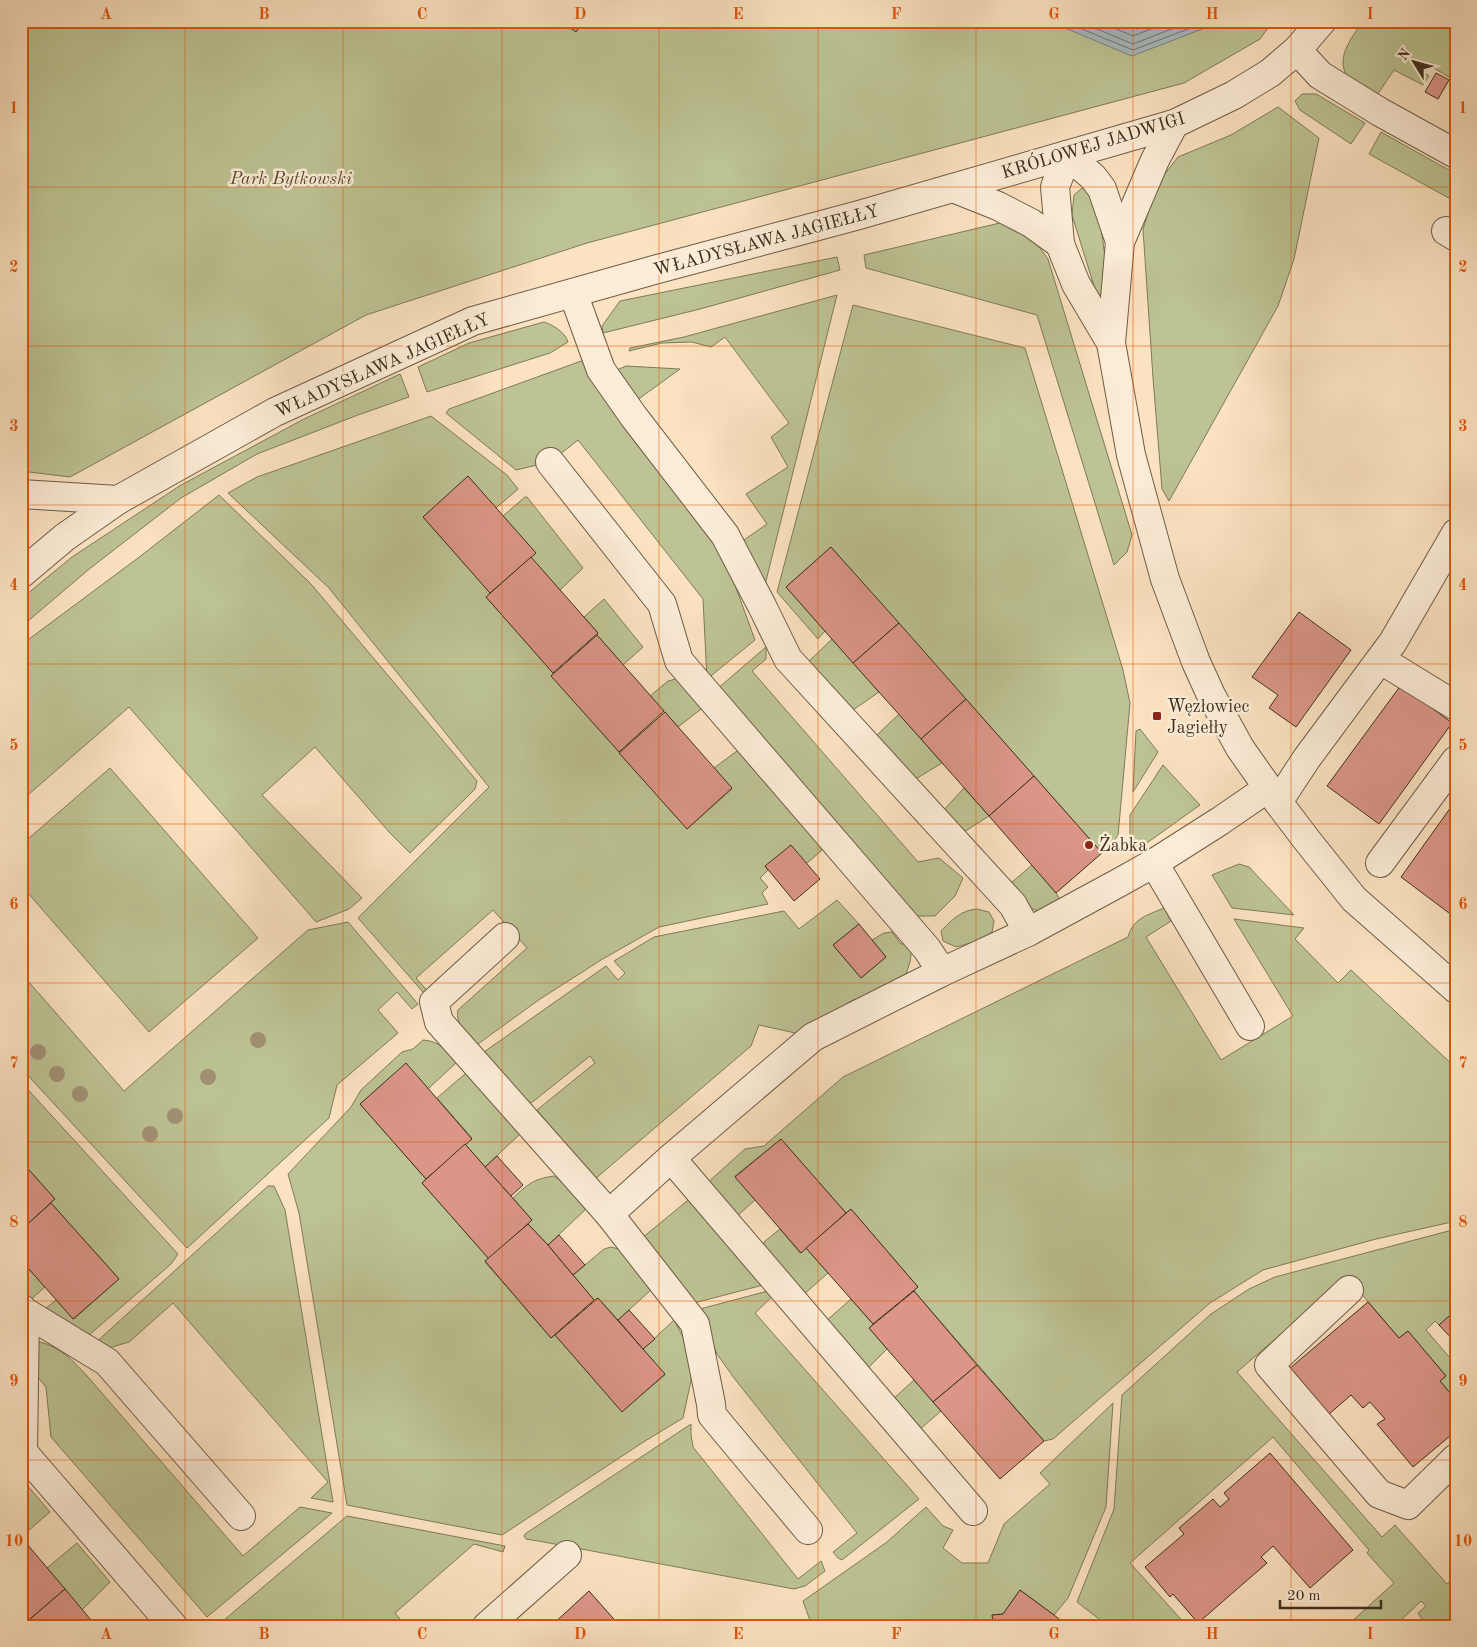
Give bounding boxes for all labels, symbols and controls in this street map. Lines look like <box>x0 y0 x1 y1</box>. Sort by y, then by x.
text: A <box>100 7 112 23</box>
text: B <box>258 7 270 23</box>
text: C <box>417 7 427 23</box>
text: D <box>574 7 586 23</box>
text: E <box>732 7 744 23</box>
text: F <box>891 7 902 23</box>
text: G <box>1048 7 1060 23</box>
text: H <box>1205 7 1219 23</box>
text: I <box>1366 7 1374 23</box>
north arrow <box>1390 38 1440 88</box>
text: N <box>1396 46 1413 63</box>
text: 1 <box>9 101 19 117</box>
text: 1 <box>1458 101 1468 117</box>
street label: KRÓLOWEJ JADWIGI <box>998 105 1187 182</box>
park label: Park Bytkowski <box>229 170 352 188</box>
street label: WŁADYSŁAWA JAGIEŁŁY <box>652 202 881 280</box>
text: 2 <box>9 260 19 276</box>
text: 2 <box>1458 260 1468 276</box>
street label: WŁADYSŁAWA JAGIEŁŁY <box>273 310 492 421</box>
text: 3 <box>9 419 19 435</box>
text: 3 <box>1458 419 1468 435</box>
text: 4 <box>9 578 19 594</box>
text: 4 <box>1458 578 1468 594</box>
place label: Węzłowiec Jagiełły <box>1167 698 1249 737</box>
marker: Węzłowiec Jagiełły <box>1151 710 1163 722</box>
text: 5 <box>9 738 19 754</box>
text: 5 <box>1458 738 1468 754</box>
place label: Żabka <box>1099 834 1147 855</box>
marker: Żabka <box>1083 839 1095 851</box>
text: 6 <box>9 897 19 913</box>
text: 6 <box>1458 897 1468 913</box>
text: 7 <box>9 1056 19 1072</box>
text: 7 <box>1458 1056 1468 1072</box>
text: 8 <box>9 1215 19 1231</box>
text: 8 <box>1458 1215 1468 1231</box>
text: 9 <box>9 1374 19 1390</box>
text: 9 <box>1458 1374 1468 1390</box>
text: 10 <box>5 1534 23 1550</box>
text: 10 <box>1454 1534 1472 1550</box>
scale bar <box>1280 1577 1381 1609</box>
text: 20 m <box>1287 1589 1321 1604</box>
text: A <box>100 1627 112 1643</box>
text: B <box>258 1627 270 1643</box>
text: C <box>417 1627 427 1643</box>
text: D <box>574 1627 586 1643</box>
text: E <box>732 1627 744 1643</box>
text: F <box>891 1627 902 1643</box>
text: G <box>1048 1627 1060 1643</box>
text: H <box>1205 1627 1219 1643</box>
text: I <box>1366 1627 1374 1643</box>

